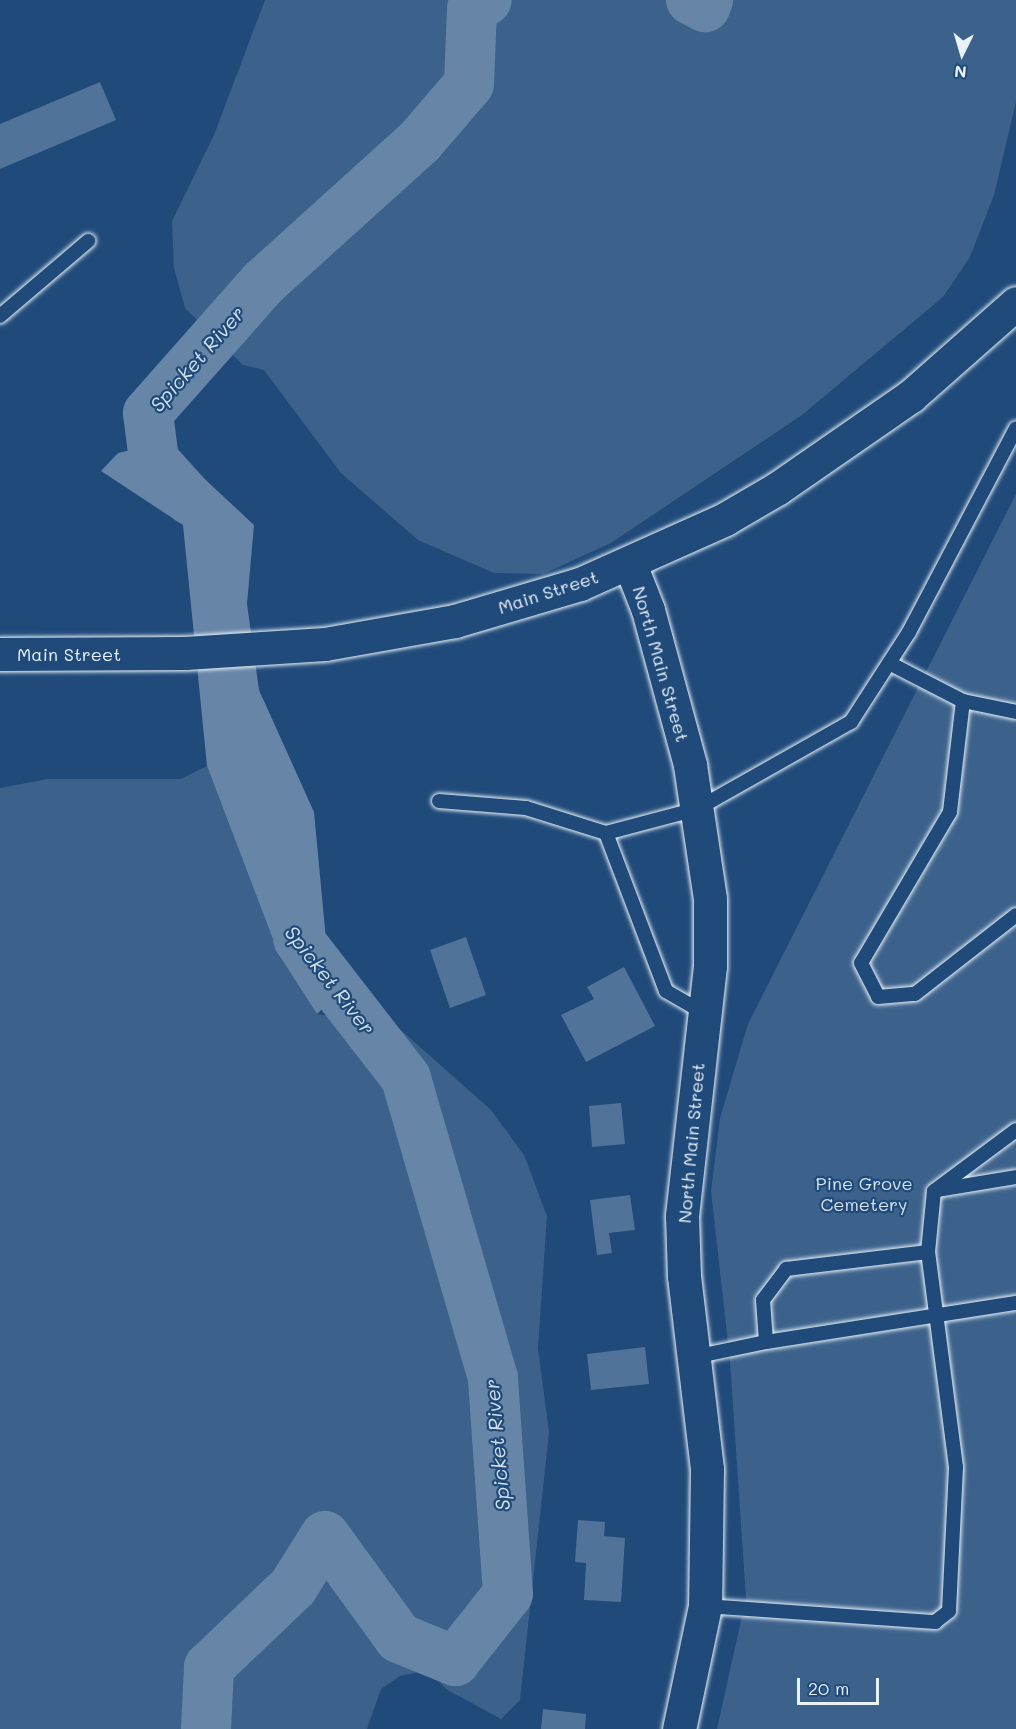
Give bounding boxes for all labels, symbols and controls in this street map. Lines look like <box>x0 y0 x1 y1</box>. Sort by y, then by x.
north arrow <box>932 24 992 84</box>
text: N <box>953 61 967 83</box>
water label: Spicket River <box>145 301 249 417</box>
street label: Main Street <box>495 566 601 618</box>
street label: North Main Street <box>628 584 694 744</box>
street label: Main Street <box>17 643 121 665</box>
water label: Spicket River <box>280 921 380 1039</box>
street label: North Main Street <box>673 1062 709 1224</box>
park label: Pine Grove Cemetery <box>815 1173 913 1216</box>
water label: Spicket River <box>479 1378 515 1512</box>
scale bar <box>800 1666 882 1704</box>
text: 20 m <box>808 1676 849 1700</box>

